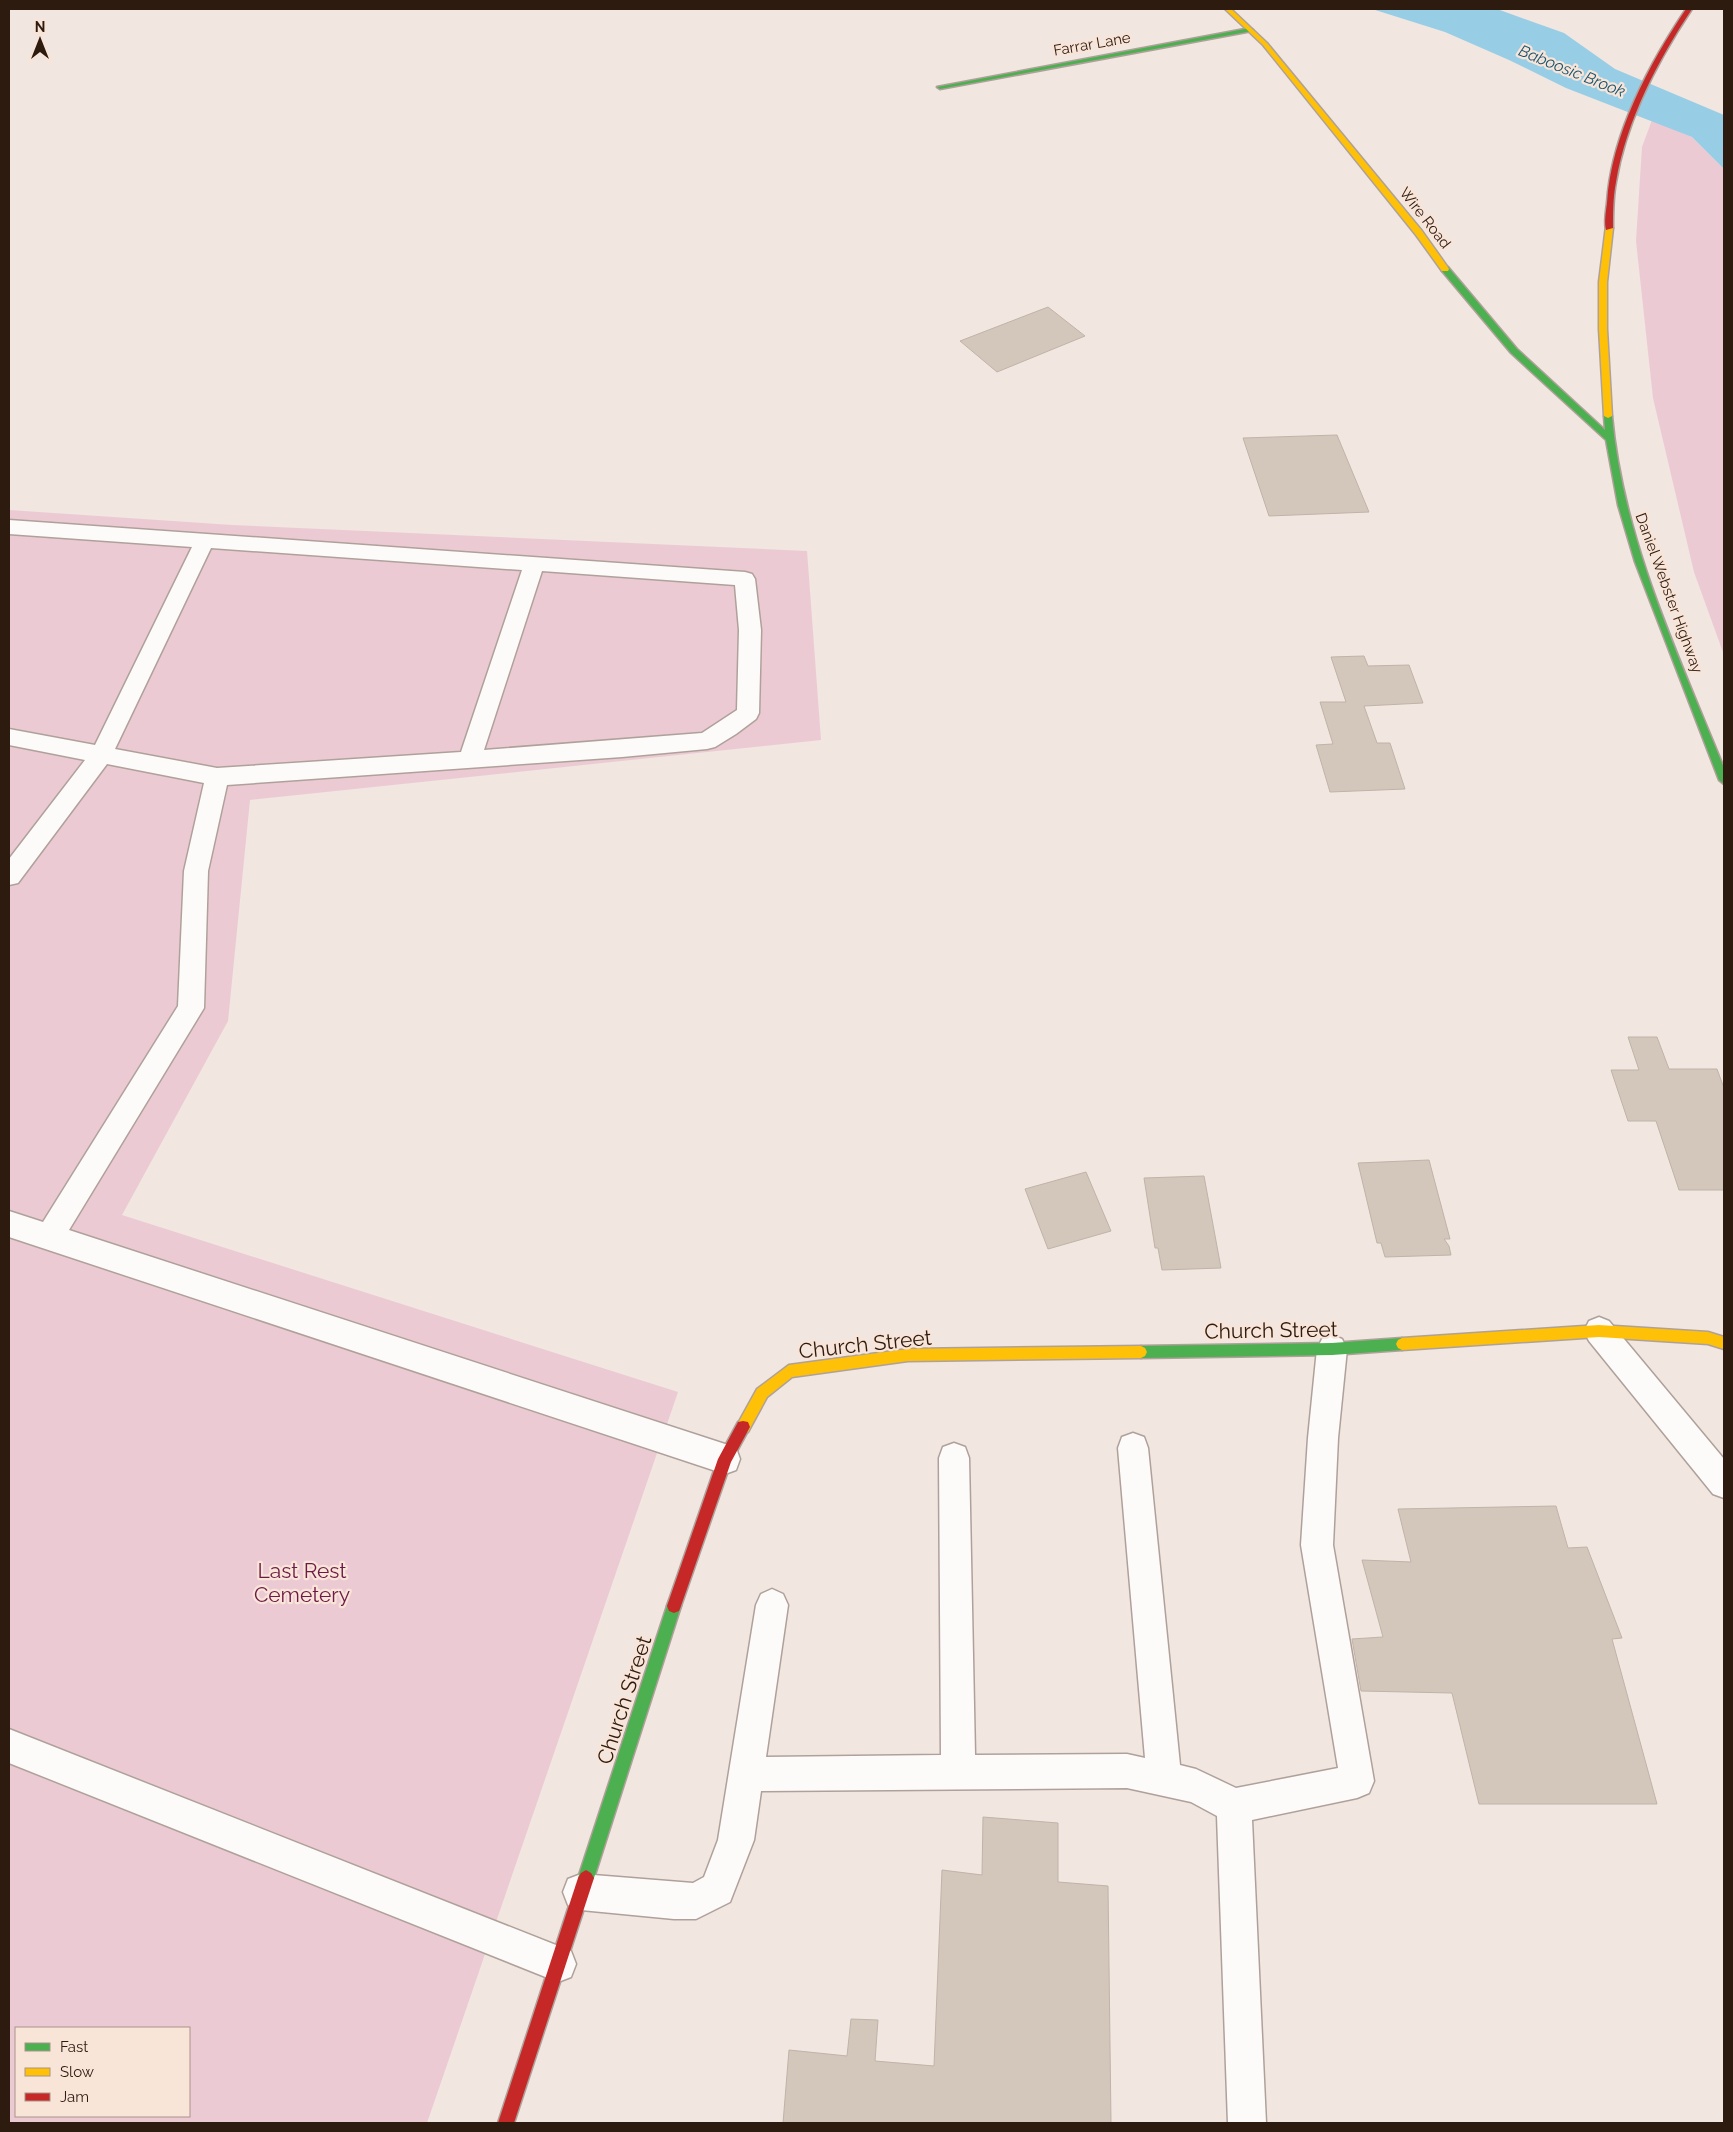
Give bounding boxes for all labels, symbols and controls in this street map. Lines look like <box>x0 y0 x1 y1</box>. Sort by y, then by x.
north arrow <box>15 15 65 65</box>
text: N <box>35 19 45 35</box>
street label: Farrar Lane <box>1052 28 1132 60</box>
water label: Baboosic Brook <box>1516 41 1628 101</box>
street label: Wire Road <box>1396 184 1454 252</box>
street label: Daniel Webster Highway <box>1632 510 1706 676</box>
street label: Church Street <box>1204 1316 1338 1344</box>
street label: Church Street <box>797 1325 933 1363</box>
park label: Last Rest Cemetery <box>254 1558 350 1607</box>
street label: Church Street <box>591 1633 657 1767</box>
legend <box>15 2027 190 2117</box>
text: Fast <box>60 2038 88 2056</box>
text: Slow <box>60 2063 94 2081</box>
text: Jam <box>60 2088 89 2106</box>

